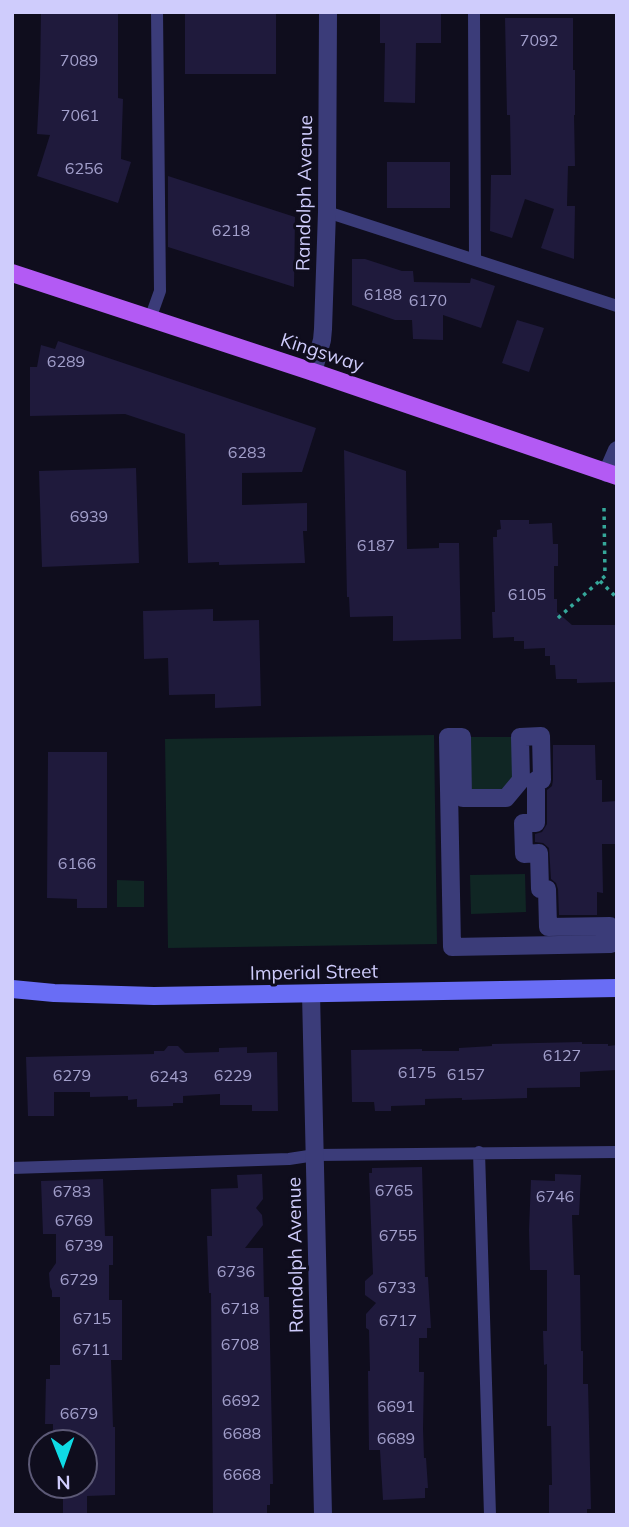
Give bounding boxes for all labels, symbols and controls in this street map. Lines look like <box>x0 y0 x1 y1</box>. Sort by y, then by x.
house number: 7092 <box>520 31 558 51</box>
house number: 7089 <box>60 51 98 71</box>
house number: 7061 <box>61 106 99 126</box>
street label: Randolph Avenue <box>292 115 318 271</box>
house number: 6256 <box>65 159 103 179</box>
house number: 6218 <box>212 221 250 241</box>
house number: 6188 <box>364 285 402 305</box>
house number: 6170 <box>409 291 447 311</box>
street label: Kingsway <box>278 329 366 377</box>
house number: 6289 <box>47 352 85 372</box>
house number: 6283 <box>228 443 266 463</box>
house number: 6939 <box>70 507 108 527</box>
house number: 6187 <box>357 536 395 556</box>
house number: 6105 <box>508 585 546 605</box>
house number: 6166 <box>58 854 96 874</box>
street label: Imperial Street <box>250 960 378 986</box>
house number: 6127 <box>543 1046 581 1066</box>
house number: 6175 <box>398 1063 436 1083</box>
house number: 6157 <box>447 1065 485 1085</box>
house number: 6279 <box>53 1066 91 1086</box>
house number: 6229 <box>214 1066 252 1086</box>
house number: 6243 <box>150 1067 188 1087</box>
street label: Randolph Avenue <box>283 1177 309 1333</box>
house number: 6765 <box>375 1181 413 1201</box>
house number: 6783 <box>53 1182 91 1202</box>
house number: 6746 <box>536 1187 574 1207</box>
house number: 6769 <box>55 1211 93 1231</box>
house number: 6755 <box>379 1226 417 1246</box>
house number: 6739 <box>65 1236 103 1256</box>
house number: 6736 <box>217 1262 255 1282</box>
house number: 6729 <box>60 1270 98 1290</box>
house number: 6733 <box>378 1278 416 1298</box>
house number: 6718 <box>221 1299 259 1319</box>
house number: 6715 <box>73 1309 111 1329</box>
house number: 6717 <box>379 1311 417 1331</box>
house number: 6708 <box>221 1335 259 1355</box>
house number: 6711 <box>72 1340 110 1360</box>
house number: 6692 <box>222 1391 260 1411</box>
house number: 6691 <box>377 1397 415 1417</box>
house number: 6679 <box>60 1404 98 1424</box>
house number: 6688 <box>223 1424 261 1444</box>
north arrow <box>28 1429 98 1499</box>
house number: 6689 <box>377 1429 415 1449</box>
house number: 6668 <box>223 1465 261 1485</box>
text: N <box>56 1471 71 1495</box>

